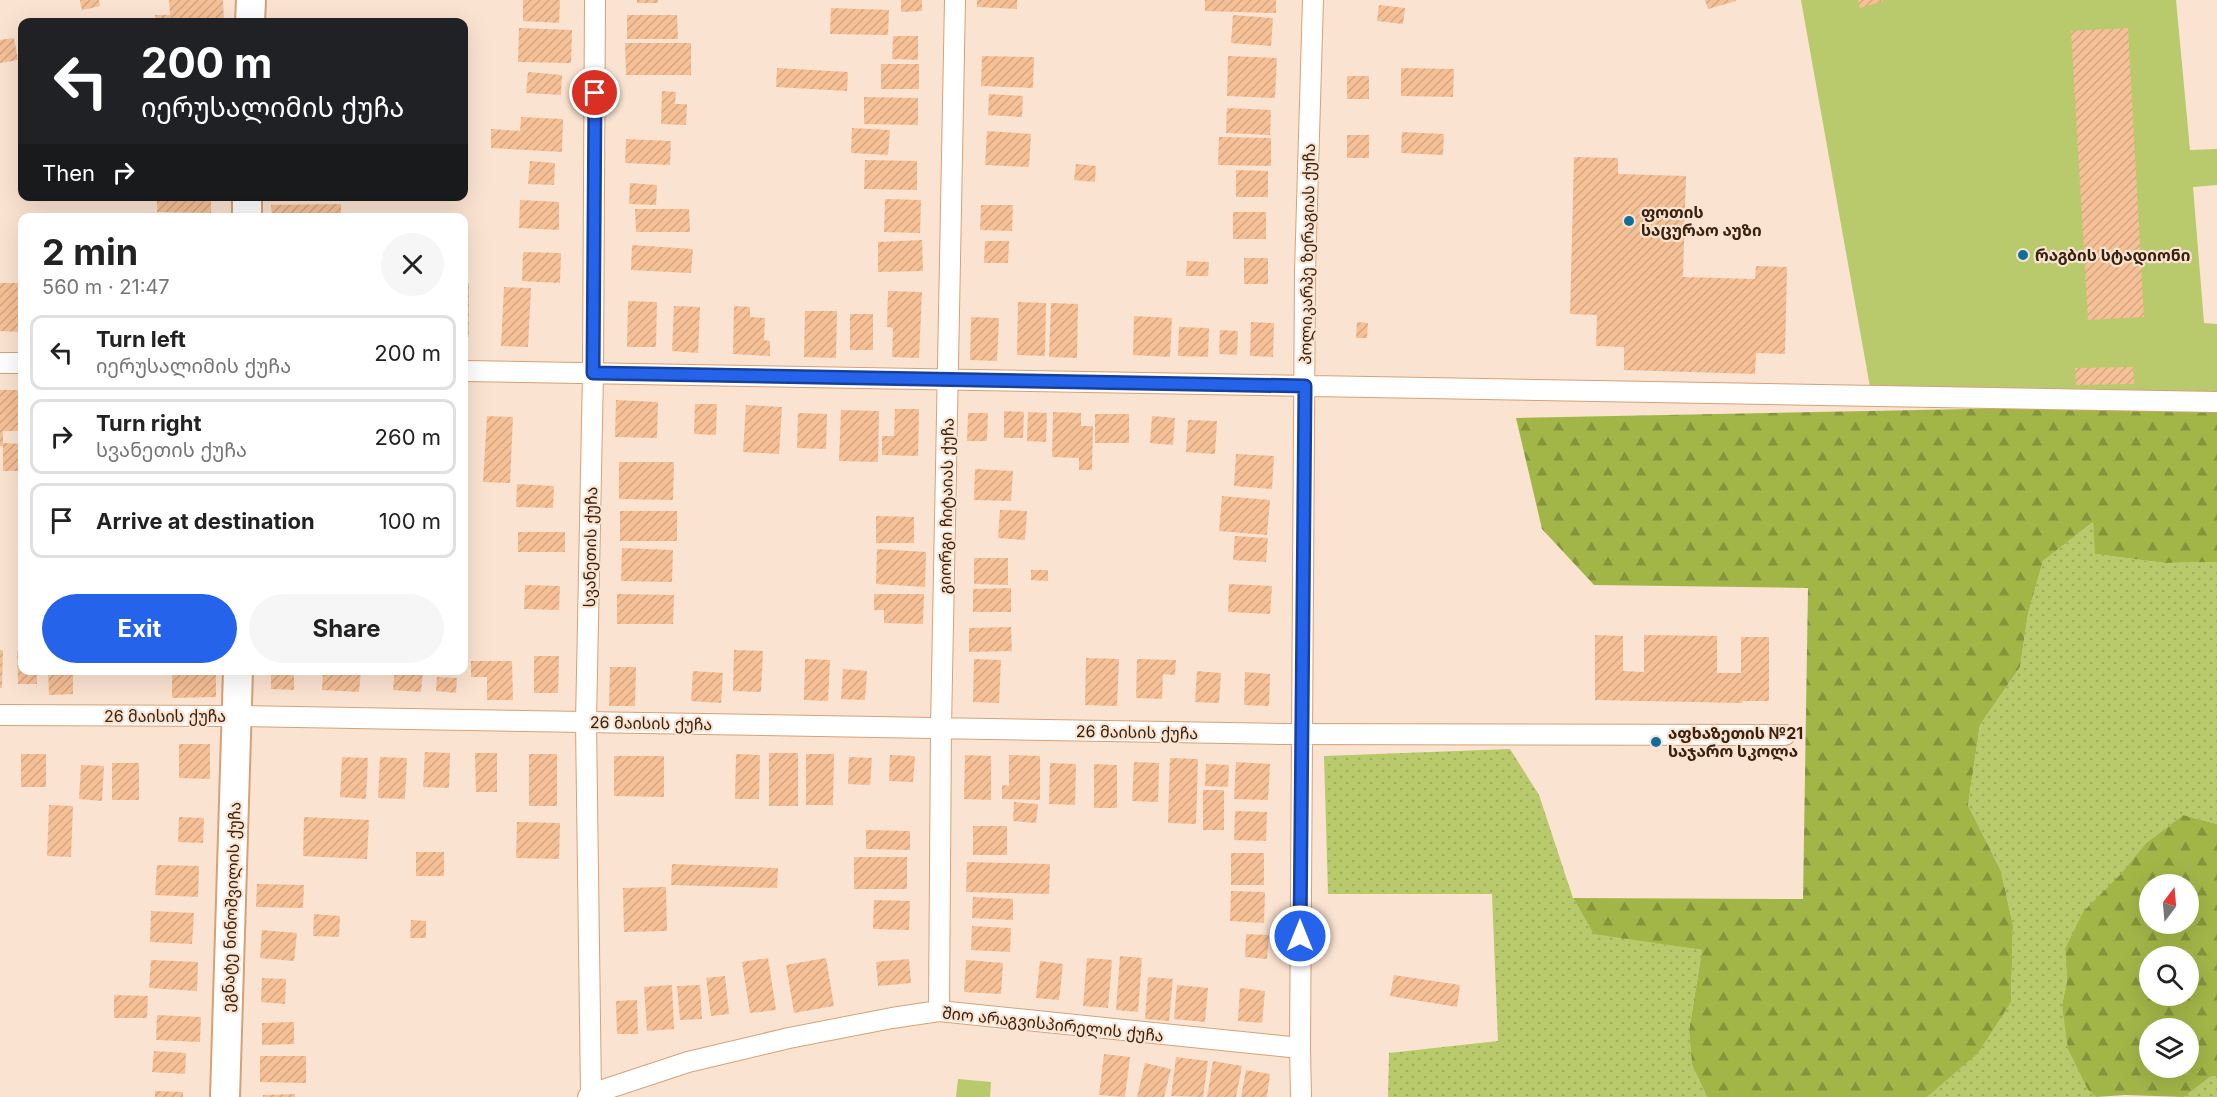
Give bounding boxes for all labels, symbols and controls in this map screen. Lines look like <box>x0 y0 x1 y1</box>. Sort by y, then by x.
text: 200 m <box>141 37 272 88</box>
icon: left <box>42 42 120 120</box>
pin <box>569 67 620 118</box>
icon: arrive <box>578 76 611 109</box>
text: იერუსალიმის ქუჩა <box>141 91 404 124</box>
street label: პოლიკარპე ზერაგიას ქუჩა <box>1295 143 1320 365</box>
icon: right <box>107 156 140 189</box>
text: Then <box>42 160 95 186</box>
place label: ფოთის საცურაო აუზი <box>1641 202 1762 240</box>
marker: ფოთის საცურაო აუზი <box>1622 214 1636 228</box>
text: 2 min <box>42 230 138 274</box>
button: close <box>381 233 444 296</box>
place label: რაგბის სტადიონი <box>2035 245 2190 266</box>
marker: რაგბის სტადიონი <box>2016 248 2030 262</box>
text: 560 m · 21:47 <box>42 275 170 299</box>
text: Turn left <box>96 326 186 352</box>
icon: left <box>45 336 78 369</box>
text: 200 m <box>374 340 441 366</box>
text: იერუსალიმის ქუჩა <box>96 354 291 378</box>
text: Turn right <box>96 410 202 436</box>
street label: გიორგი ჩიტაიას ქუჩა <box>934 418 958 594</box>
icon: right <box>45 420 78 453</box>
text: 260 m <box>375 424 441 450</box>
text: სვანეთის ქუჩა <box>96 438 247 462</box>
street label: სვანეთის ქუჩა <box>579 486 601 608</box>
icon: arrive <box>45 504 78 537</box>
text: Arrive at destination <box>96 508 315 534</box>
text: 100 m <box>379 508 441 534</box>
button: Exit <box>42 594 237 663</box>
button: Share <box>249 594 444 663</box>
street label: 26 მაისის ქუჩა <box>104 706 226 726</box>
street label: 26 მაისის ქუჩა <box>590 712 712 734</box>
street label: 26 მაისის ქუჩა <box>1076 721 1198 743</box>
place label: აფხაზეთის №21 საჯარო სკოლა <box>1668 723 1803 762</box>
marker: აფხაზეთის №21 საჯარო სკოლა <box>1649 735 1663 749</box>
street label: ეგნატე ნინოშვილის ქუჩა <box>217 801 246 1013</box>
north arrow <box>2139 874 2199 934</box>
map controls <box>2139 874 2199 1078</box>
position arrow <box>1268 904 1332 968</box>
button: search <box>2139 946 2199 1006</box>
street label: შიო არაგვისპირელის ქუჩა <box>941 1002 1165 1047</box>
button: layers <box>2139 1018 2199 1078</box>

